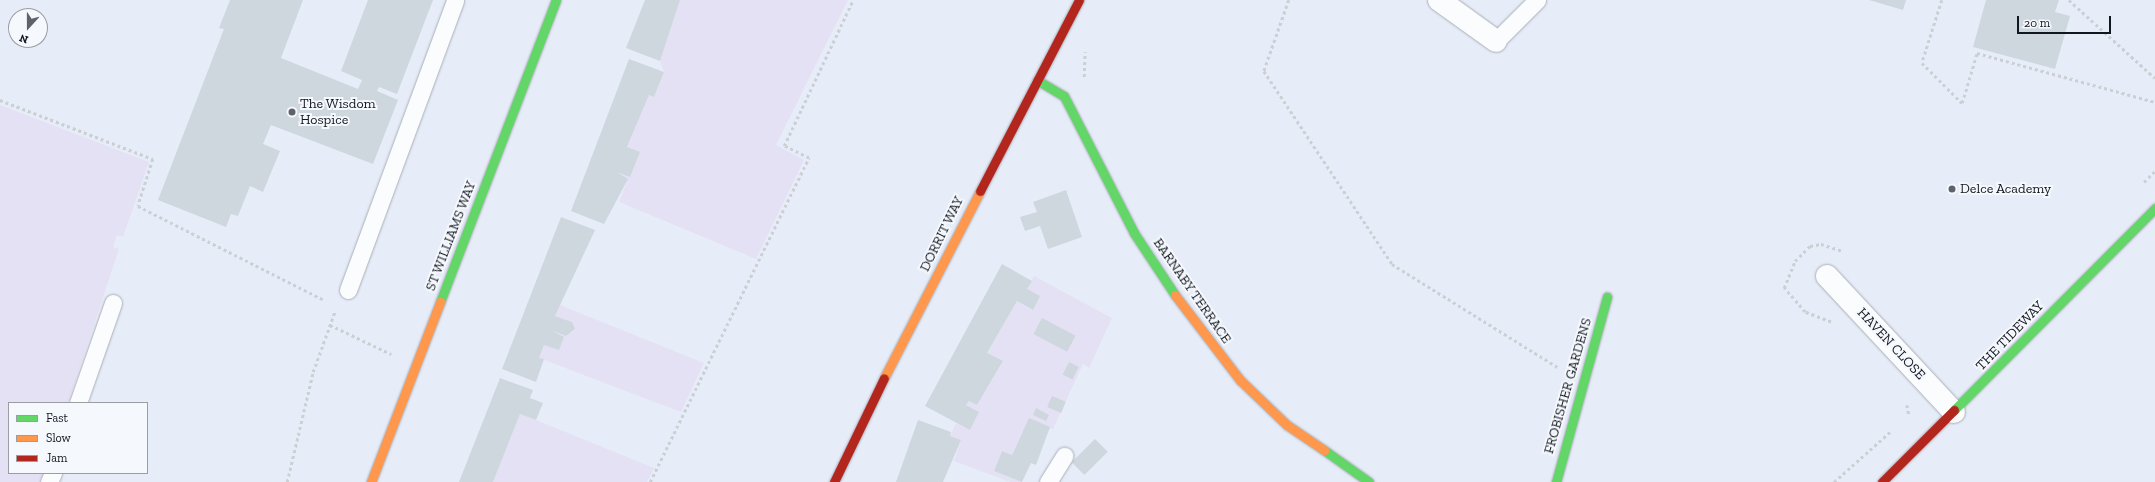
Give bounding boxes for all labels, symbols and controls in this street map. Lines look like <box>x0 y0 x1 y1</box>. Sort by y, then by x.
north arrow <box>8 8 48 48</box>
scale bar <box>2019 8 2113 34</box>
text: 20 m <box>2024 16 2050 30</box>
text: N <box>18 31 30 46</box>
place label: The Wisdom Hospice <box>300 96 376 128</box>
marker: The Wisdom Hospice <box>287 107 297 117</box>
street label: ST WILLIAMS WAY <box>422 178 480 294</box>
place label: Delce Academy <box>1960 181 2052 197</box>
marker: Delce Academy <box>1947 184 1957 194</box>
street label: DORRIT WAY <box>916 193 968 275</box>
street label: BARNABY TERRACE <box>1149 235 1235 347</box>
street label: THE TIDEWAY <box>1972 298 2048 374</box>
street label: HAVEN CLOSE <box>1853 305 1929 383</box>
street label: FROBISHER GARDENS <box>1541 316 1595 456</box>
legend <box>8 402 148 474</box>
text: Fast <box>46 411 68 425</box>
text: Slow <box>46 431 71 445</box>
text: Jam <box>46 451 67 465</box>

